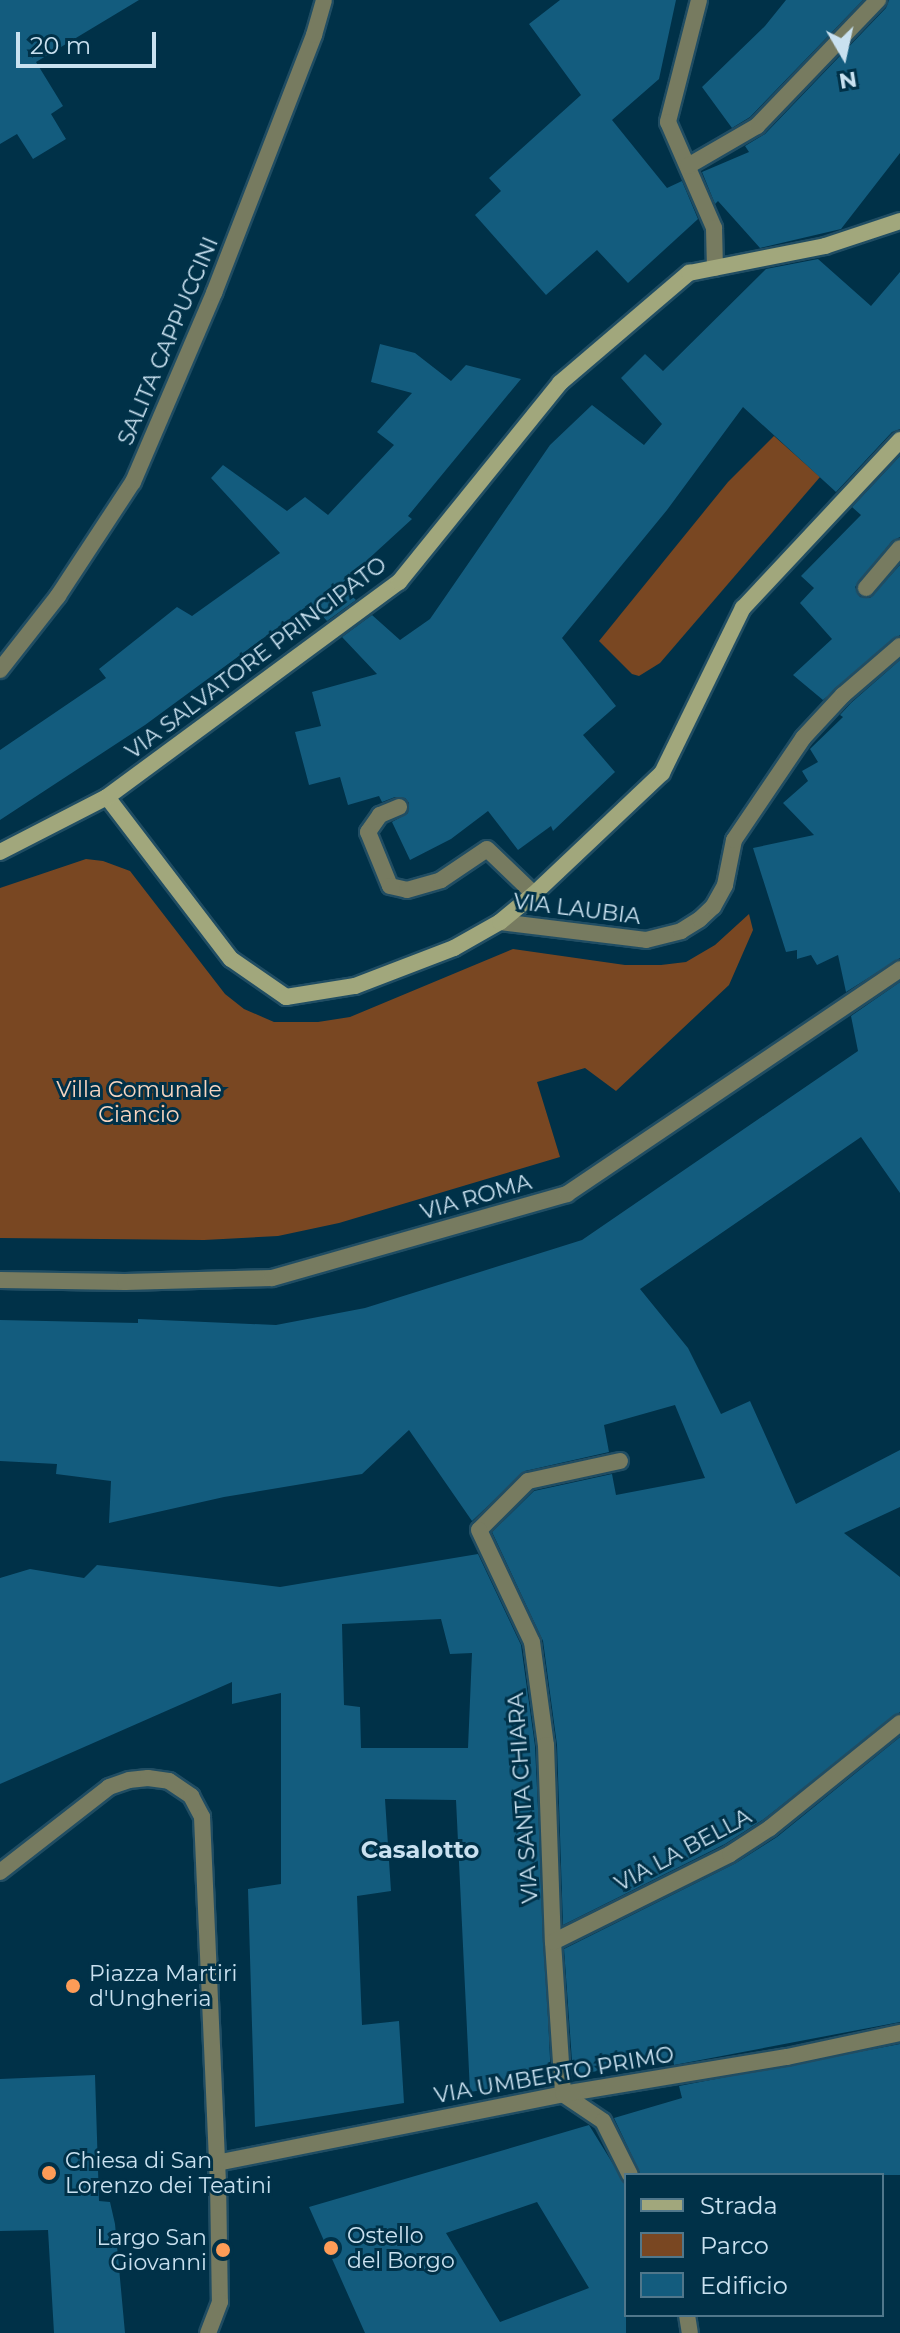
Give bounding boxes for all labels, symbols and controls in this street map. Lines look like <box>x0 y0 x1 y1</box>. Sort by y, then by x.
scale bar <box>20 16 160 66</box>
north arrow <box>804 16 884 96</box>
text: 20 m <box>30 31 91 60</box>
text: N <box>837 65 859 95</box>
street label: SALITA CAPPUCCINI <box>112 233 224 449</box>
street label: VIA SALVATORE PRINCIPATO <box>120 551 392 765</box>
street label: VIA LAUBIA <box>512 888 642 930</box>
park label: Villa Comunale Ciancio <box>56 1076 222 1128</box>
street label: VIA ROMA <box>417 1169 535 1225</box>
street label: VIA SANTA CHIARA <box>502 1692 544 1904</box>
street label: VIA LA BELLA <box>610 1803 756 1897</box>
district label: Casalotto <box>361 1836 479 1864</box>
place label: Piazza Martiri d'Ungheria <box>89 1960 237 2012</box>
marker: Piazza Martiri d'Ungheria <box>64 1977 82 1995</box>
street label: VIA UMBERTO PRIMO <box>432 2041 676 2109</box>
place label: Chiesa di San Lorenzo dei Teatini <box>65 2147 272 2198</box>
marker: Chiesa di San Lorenzo dei Teatini <box>40 2164 58 2182</box>
legend <box>624 2173 884 2317</box>
text: Strada <box>700 2191 778 2220</box>
place label: Ostello del Borgo <box>347 2222 455 2274</box>
place label: Largo San Giovanni <box>97 2224 207 2276</box>
text: Parco <box>700 2231 769 2260</box>
marker: Ostello del Borgo <box>322 2239 340 2257</box>
marker: Largo San Giovanni <box>214 2241 232 2259</box>
text: Edificio <box>700 2271 788 2300</box>

